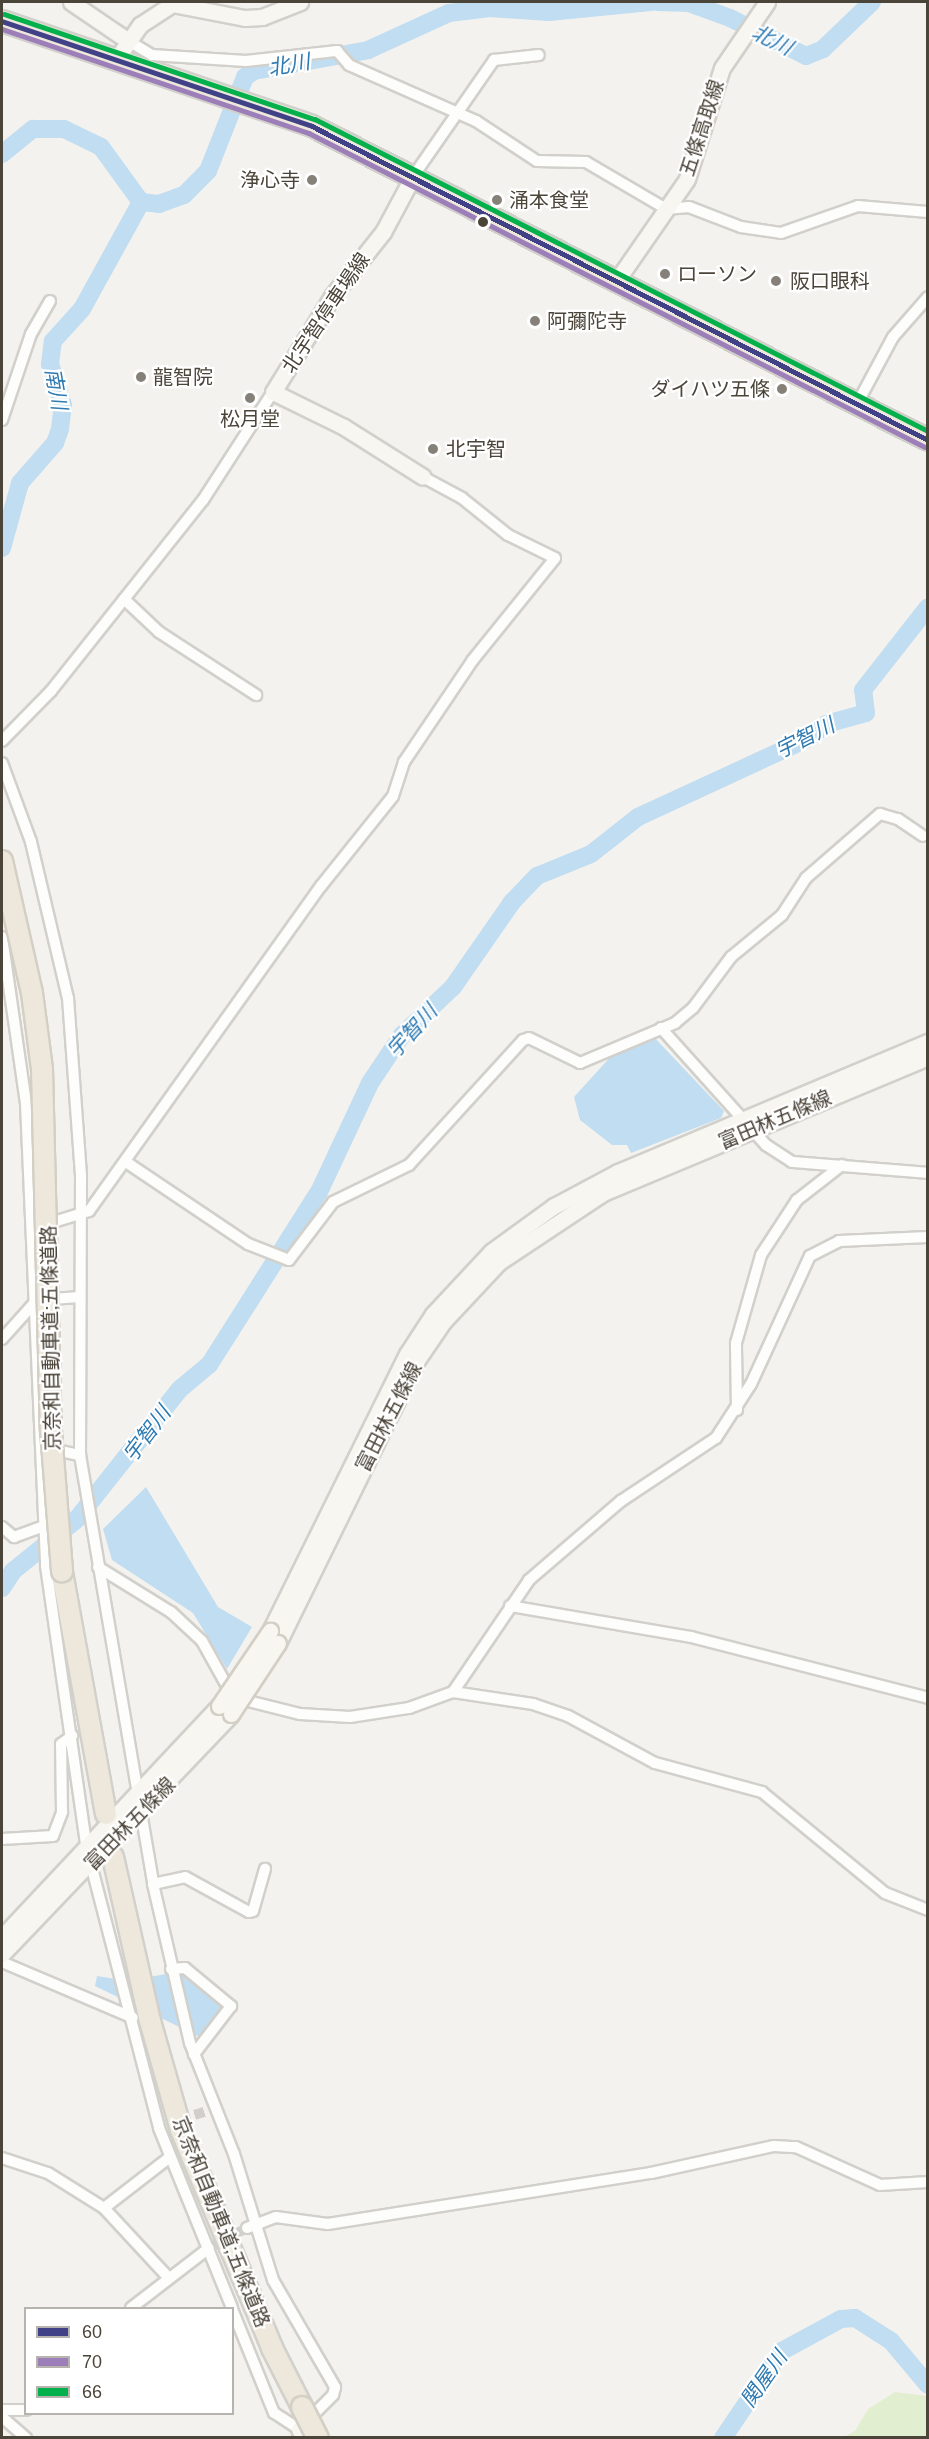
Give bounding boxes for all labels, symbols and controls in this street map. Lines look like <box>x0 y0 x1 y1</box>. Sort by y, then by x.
water label: 北川 <box>748 19 796 61</box>
water label: 北川 <box>266 49 312 81</box>
street label: 五條高取線 <box>675 77 729 179</box>
place label: 浄心寺 <box>240 168 300 192</box>
marker: 浄心寺 <box>305 173 319 187</box>
place label: 涌本食堂 <box>509 188 589 212</box>
marker: 涌本食堂 <box>490 193 504 207</box>
unlabelled marker <box>477 216 489 228</box>
street label: 北宇智停車場線 <box>277 248 375 378</box>
place label: ローソン <box>677 262 757 286</box>
marker: ローソン <box>658 267 672 281</box>
place label: 阪口眼科 <box>790 269 870 293</box>
marker: 阪口眼科 <box>767 272 785 290</box>
place label: 阿彌陀寺 <box>547 309 627 333</box>
marker: 阿彌陀寺 <box>528 314 542 328</box>
place label: 龍智院 <box>153 365 213 389</box>
water label: 南川 <box>40 366 72 412</box>
marker: 龍智院 <box>134 370 148 384</box>
place label: ダイハツ五條 <box>650 377 770 401</box>
marker: ダイハツ五條 <box>775 382 789 396</box>
marker: 松月堂 <box>243 391 257 405</box>
place label: 松月堂 <box>220 407 280 431</box>
place label: 北宇智 <box>446 437 506 461</box>
marker: 北宇智 <box>424 440 442 458</box>
water label: 宇智川 <box>771 712 839 764</box>
water label: 宇智川 <box>382 999 442 1063</box>
street label: 富田林五條線 <box>715 1086 835 1154</box>
street label: 京奈和自動車道;五條道路 <box>37 1225 65 1451</box>
street label: 富田林五條線 <box>351 1358 427 1476</box>
water label: 宇智川 <box>118 1401 176 1467</box>
street label: 富田林五條線 <box>80 1773 180 1875</box>
street label: 京奈和自動車道;五條道路 <box>168 2113 274 2331</box>
legend <box>24 2307 234 2415</box>
text: 60 <box>82 2322 102 2342</box>
water label: 関屋川 <box>736 2346 792 2412</box>
text: 70 <box>82 2352 102 2372</box>
text: 66 <box>82 2382 102 2402</box>

